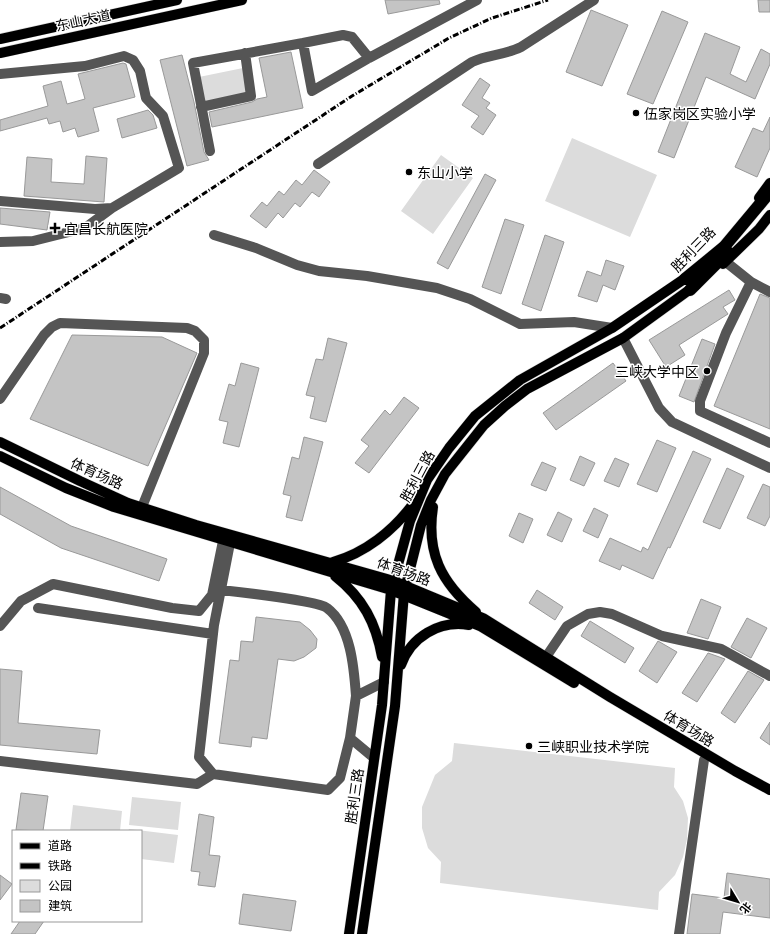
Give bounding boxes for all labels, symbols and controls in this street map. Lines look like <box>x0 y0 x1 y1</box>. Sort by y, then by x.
street label: 东山大道 <box>54 6 112 34</box>
place label: 伍家岗区实验小学 <box>644 105 756 122</box>
marker: 伍家岗区实验小学 <box>631 108 641 118</box>
place label: 东山小学 <box>417 164 473 181</box>
marker: 东山小学 <box>404 167 414 177</box>
place label: 宜昌长航医院 <box>64 220 148 237</box>
marker: 宜昌长航医院 <box>49 222 61 234</box>
street label: 胜利三路 <box>667 223 719 275</box>
place label: 三峡大学中区 <box>615 363 699 380</box>
marker: 三峡大学中区 <box>702 366 712 376</box>
street label: 胜利三路 <box>396 447 438 505</box>
street label: 体育场路 <box>68 454 126 492</box>
street label: 体育场路 <box>375 553 433 589</box>
street label: 体育场路 <box>661 706 717 750</box>
place label: 三峡职业技术学院 <box>537 738 649 755</box>
marker: 三峡职业技术学院 <box>524 741 534 751</box>
street label: 胜利三路 <box>342 767 366 825</box>
legend <box>12 830 142 922</box>
text: 道路 <box>48 838 72 853</box>
text: 铁路 <box>48 858 72 873</box>
text: 公园 <box>48 878 72 893</box>
north arrow <box>718 882 758 922</box>
text: 建筑 <box>48 898 72 913</box>
text: 北 <box>738 900 755 917</box>

